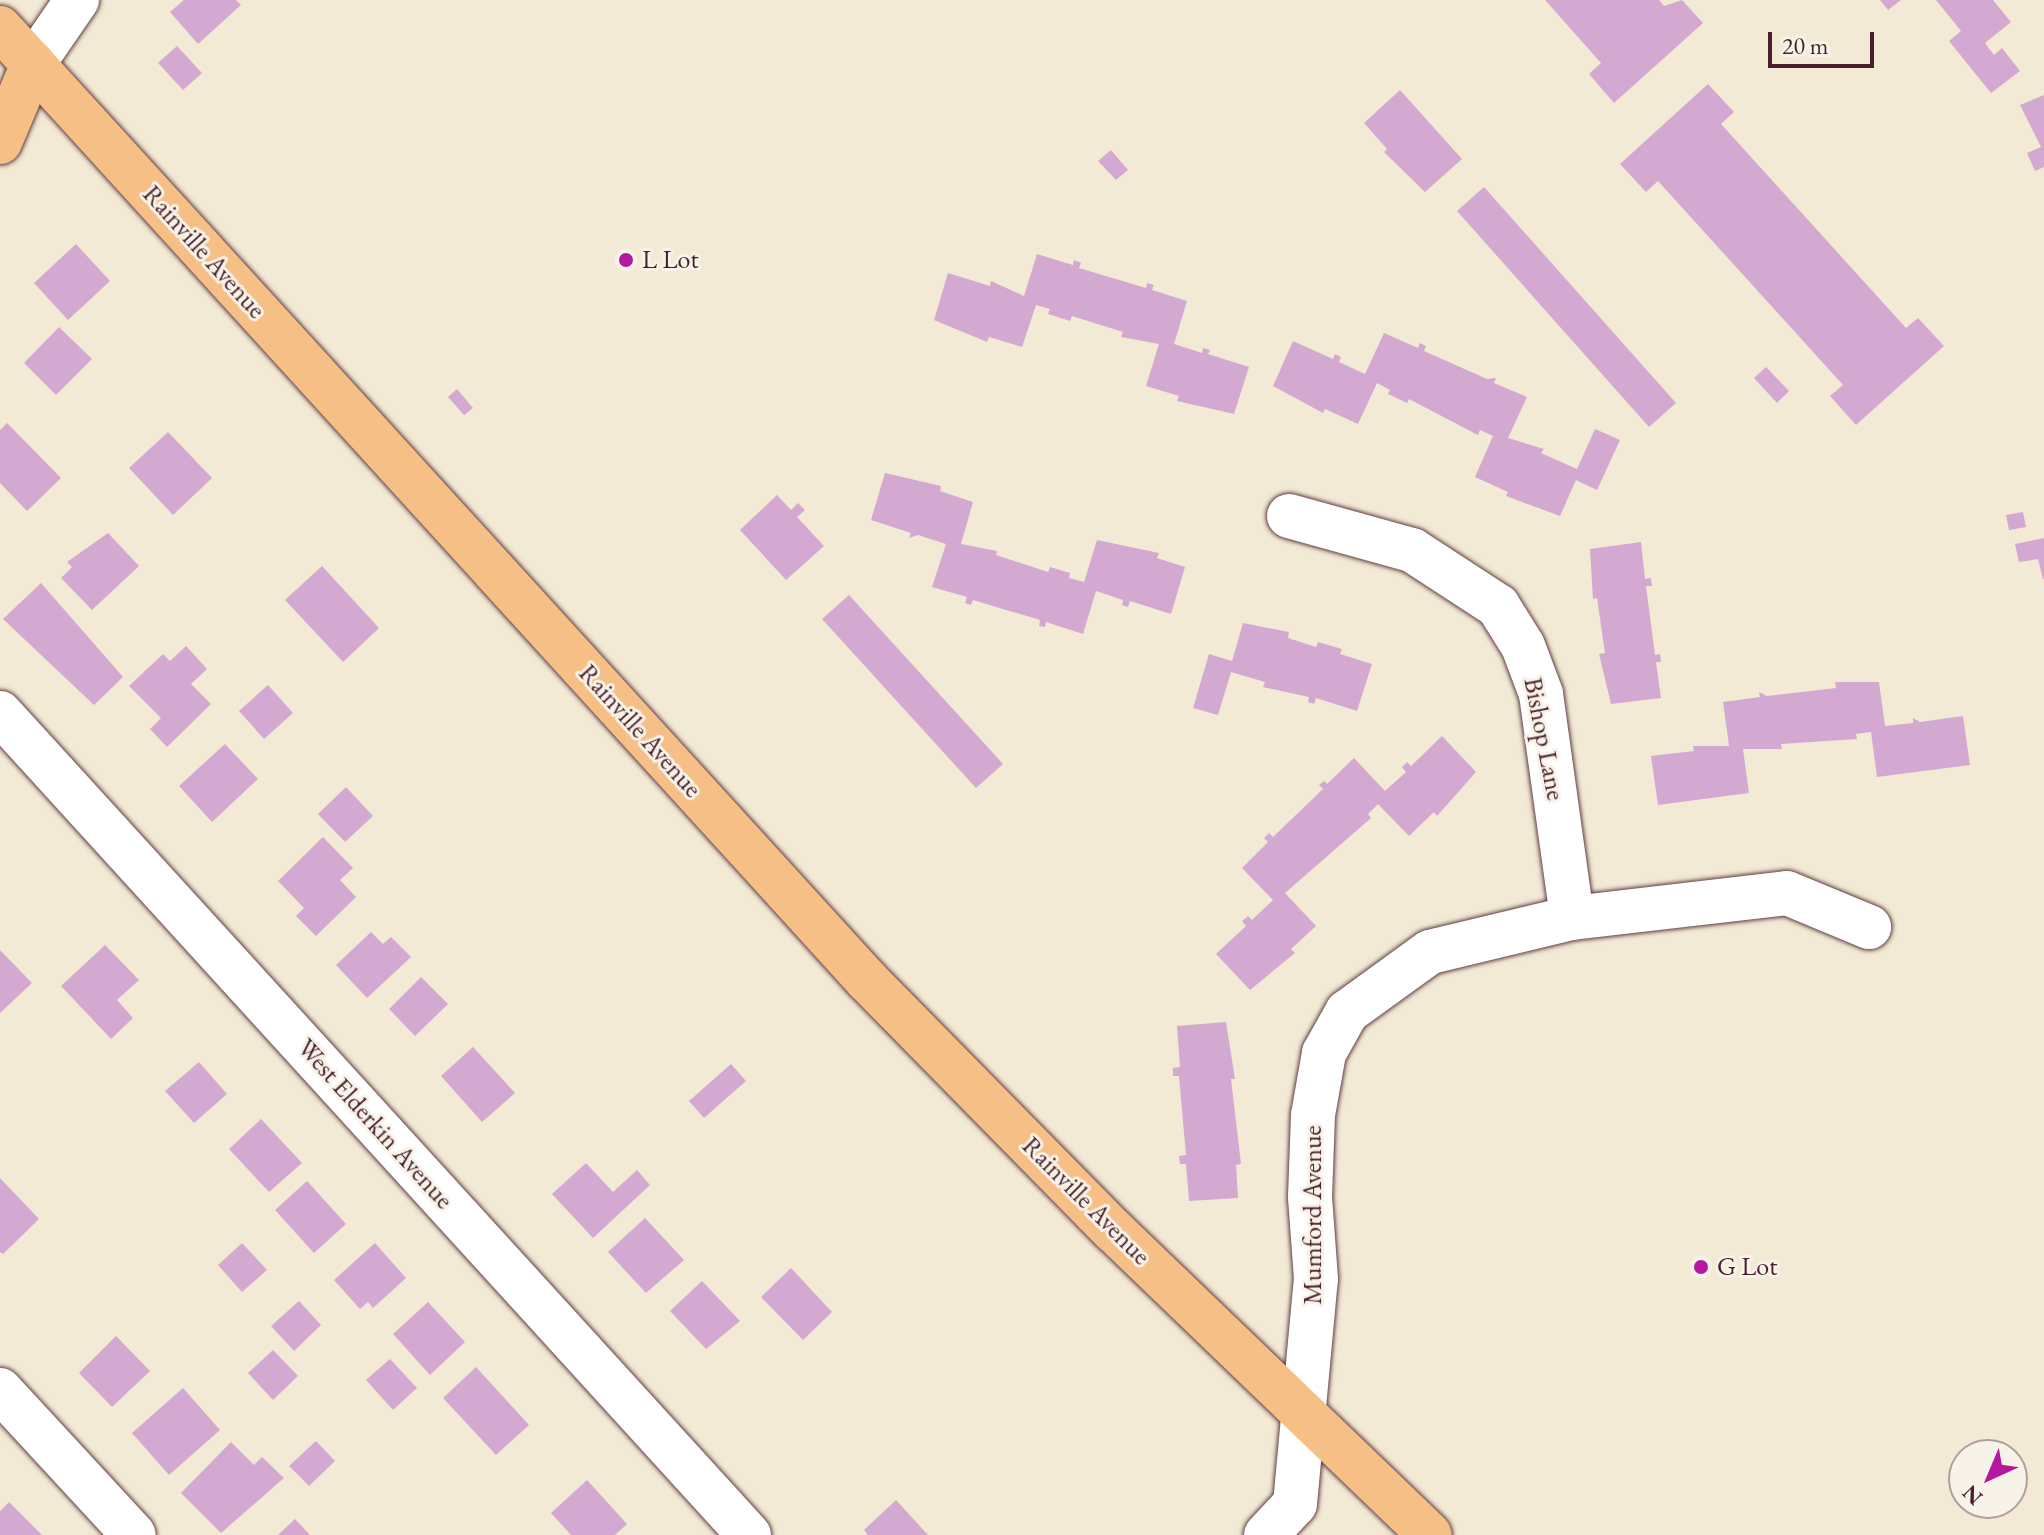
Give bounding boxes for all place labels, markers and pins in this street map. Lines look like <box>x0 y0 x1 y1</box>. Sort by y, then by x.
place label: L Lot <box>642 244 699 276</box>
marker: L Lot <box>617 251 635 269</box>
place label: G Lot <box>1717 1251 1777 1283</box>
marker: G Lot <box>1692 1258 1710 1276</box>

